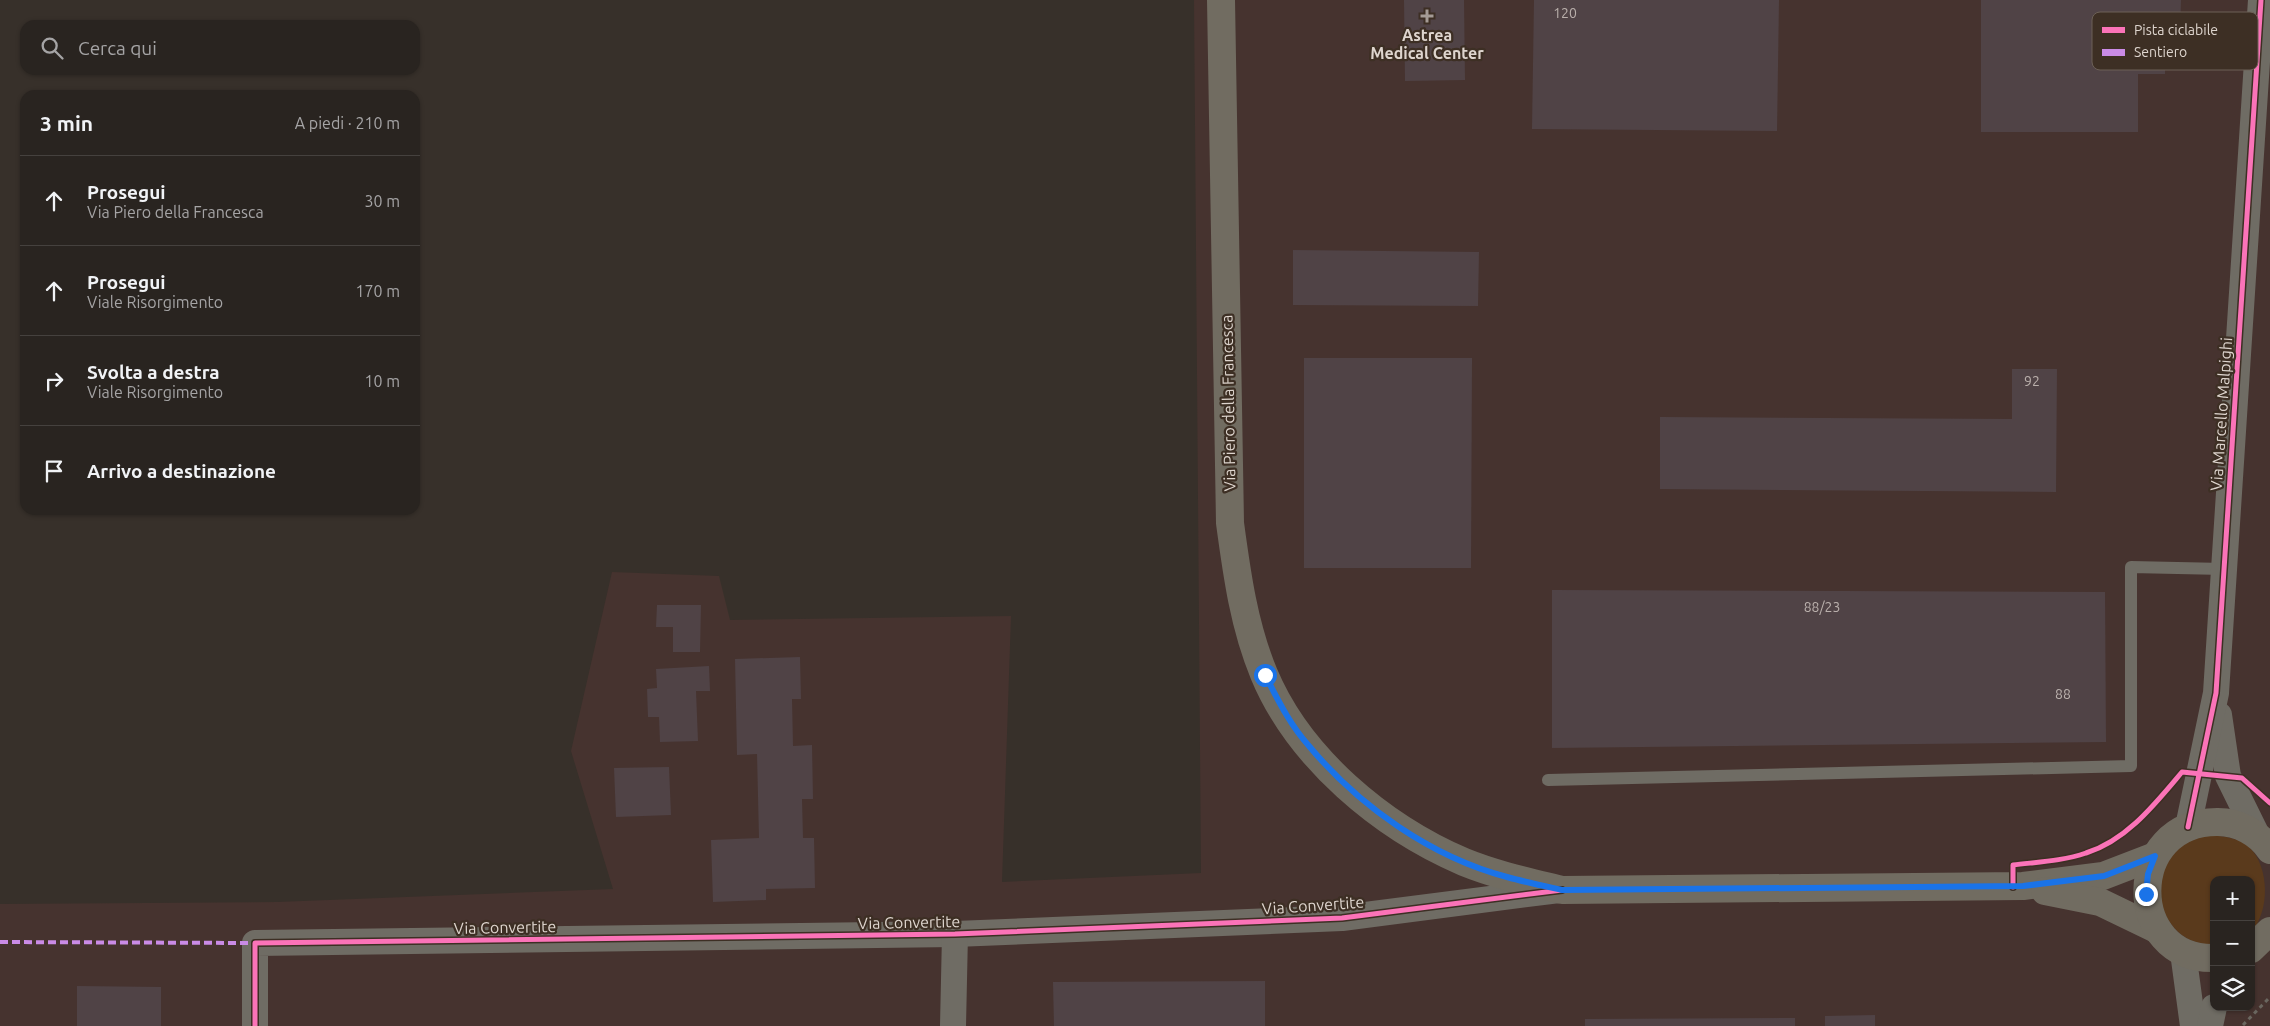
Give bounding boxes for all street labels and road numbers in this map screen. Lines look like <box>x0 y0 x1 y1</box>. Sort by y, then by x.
street label: Via Piero della Francesca <box>1217 315 1239 491</box>
street label: Via Marcello Malpighi <box>2207 337 2235 491</box>
street label: Via Convertite <box>1261 892 1365 918</box>
street label: Via Convertite <box>858 912 960 932</box>
street label: Via Convertite <box>454 917 556 937</box>

